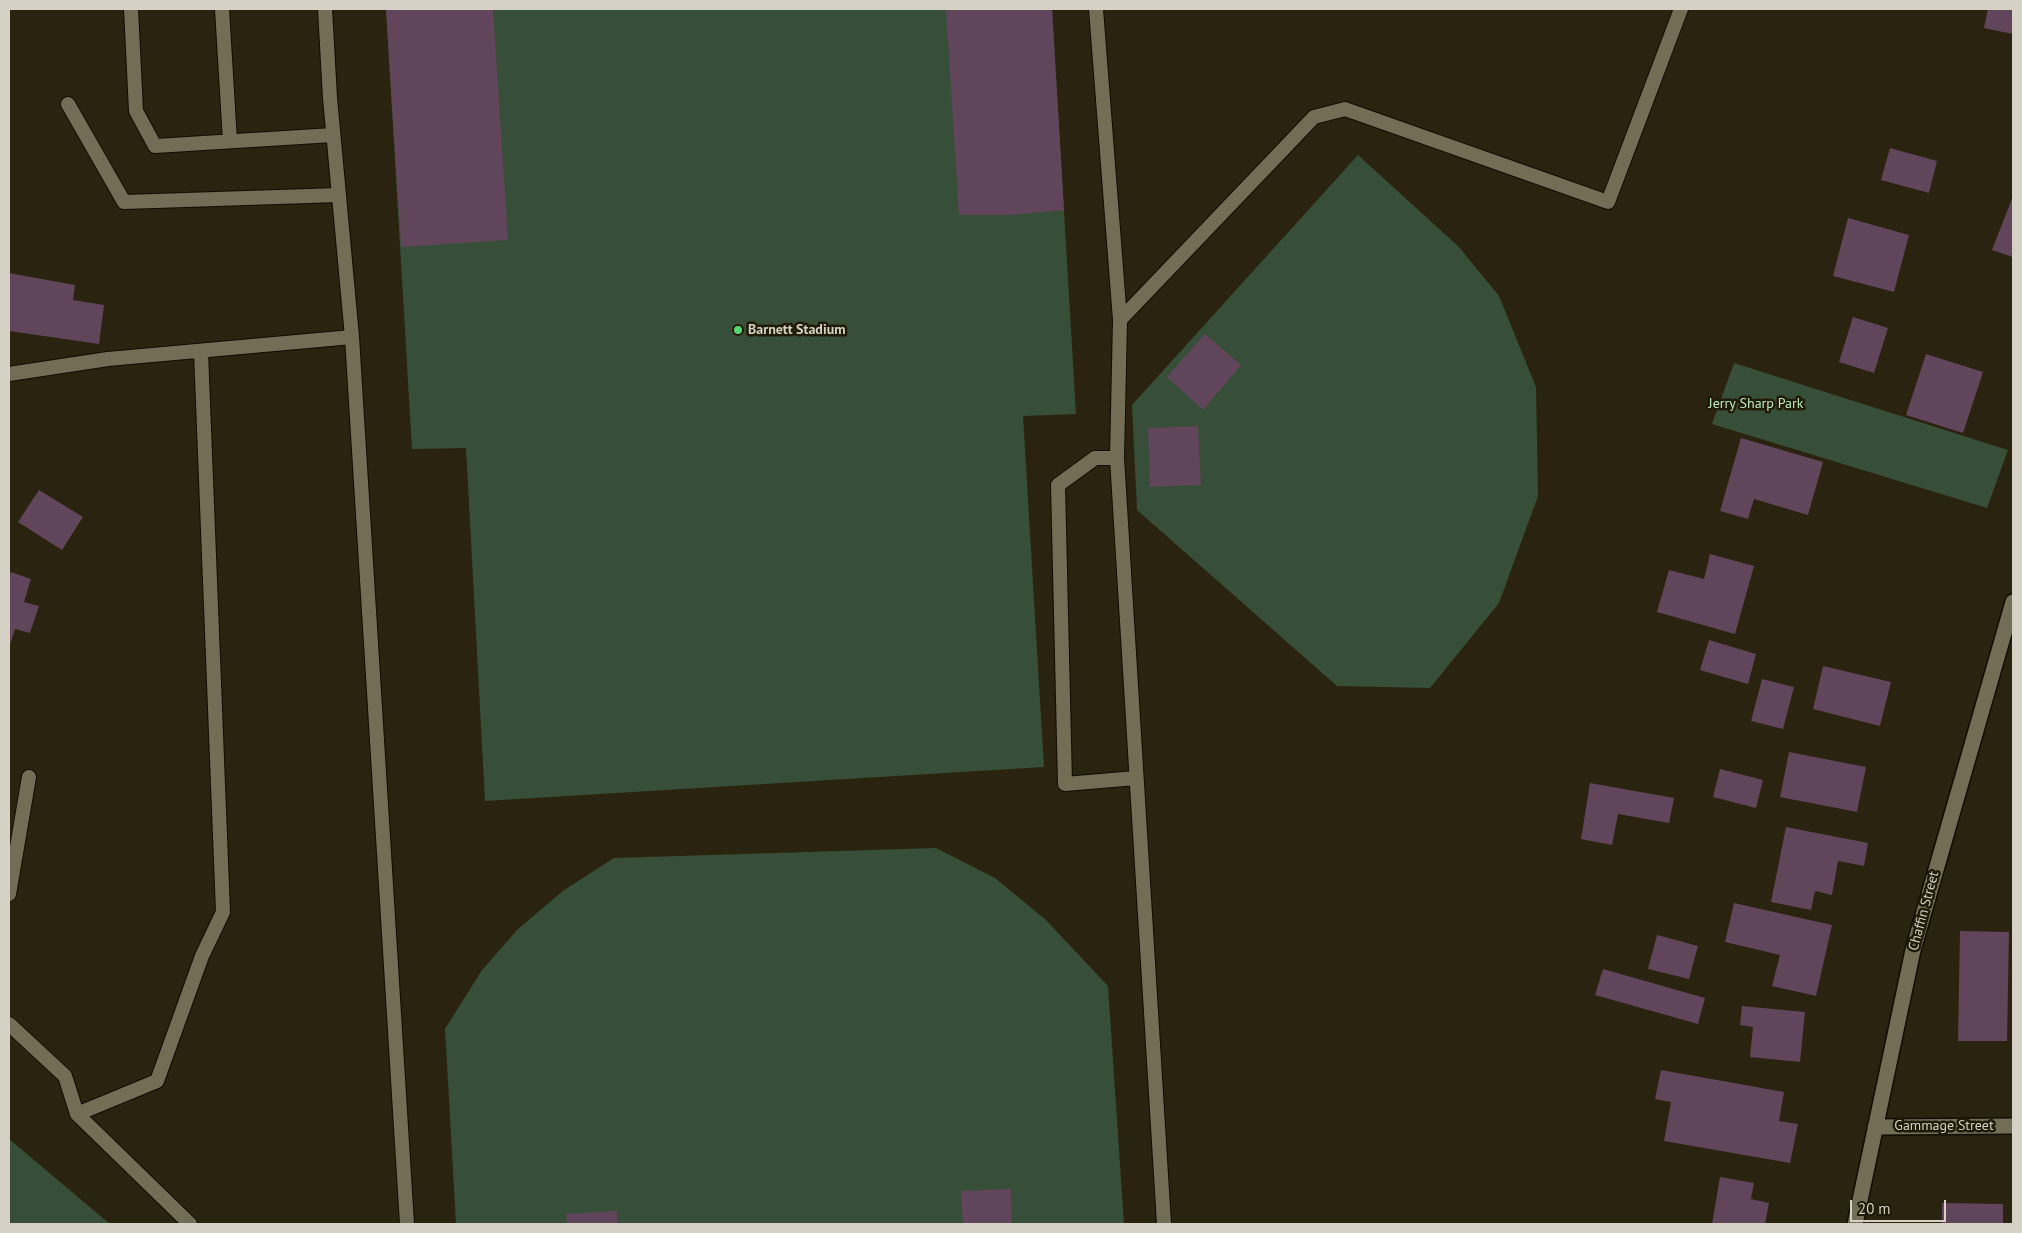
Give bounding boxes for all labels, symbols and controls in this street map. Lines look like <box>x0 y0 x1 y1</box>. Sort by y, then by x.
place label: Barnett Stadium <box>748 322 845 338</box>
marker: Barnett Stadium <box>732 324 744 336</box>
park label: Jerry Sharp Park <box>1709 396 1803 412</box>
street label: Chaffin Street <box>1905 869 1943 953</box>
street label: Gammage Street <box>1894 1118 1994 1134</box>
scale bar <box>1852 1190 1948 1222</box>
text: 20 m <box>1858 1199 1891 1218</box>

